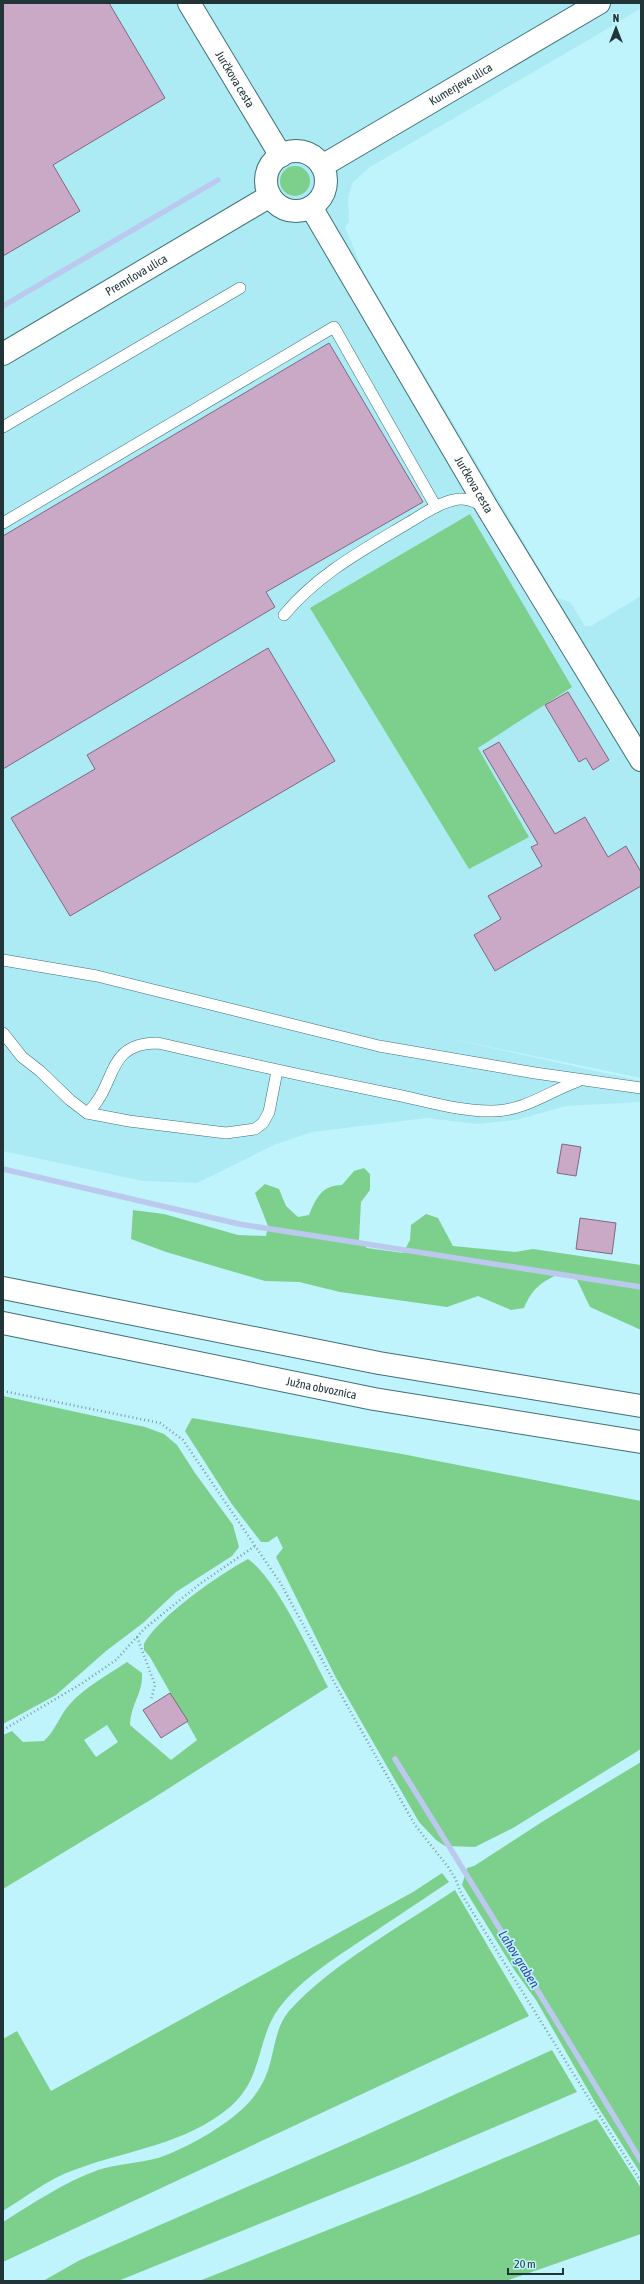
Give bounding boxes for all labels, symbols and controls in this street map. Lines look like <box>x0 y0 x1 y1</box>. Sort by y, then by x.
north arrow <box>596 8 636 48</box>
text: N <box>613 12 619 24</box>
street label: Jurčkova cesta <box>212 48 257 110</box>
street label: Kumerjeve ulica <box>427 60 495 108</box>
street label: Premrlova ulica <box>103 251 170 299</box>
street label: Jurčkova cesta <box>452 454 496 516</box>
street label: Južna obvoznica <box>285 1374 358 1402</box>
water label: Lahov graben <box>496 1928 543 1991</box>
scale bar <box>508 2250 563 2276</box>
text: 20 m <box>514 2257 536 2271</box>

